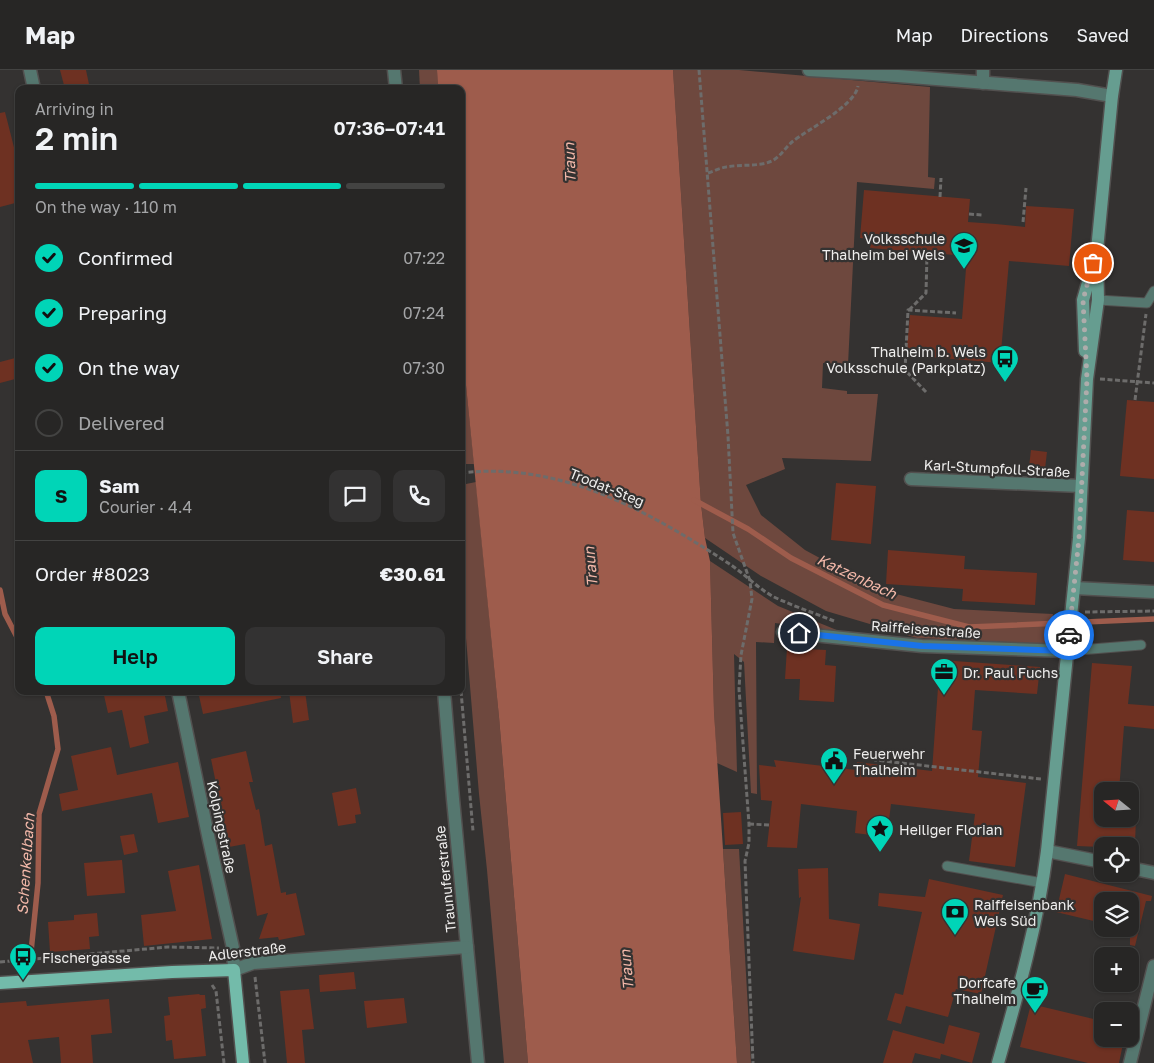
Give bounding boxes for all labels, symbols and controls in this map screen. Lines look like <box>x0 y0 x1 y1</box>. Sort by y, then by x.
text: Map <box>25 20 75 49</box>
text: Map <box>896 24 932 46</box>
text: Directions <box>960 24 1048 46</box>
text: Saved <box>1076 24 1129 46</box>
text: Arriving in <box>35 99 114 119</box>
text: 07:36–07:41 <box>334 116 445 139</box>
text: 2 min <box>35 119 118 157</box>
water label: Traun <box>559 142 579 184</box>
text: On the way · 110 m <box>35 197 177 217</box>
place label: Volksschule Thalheim bei Wels <box>822 230 945 263</box>
school or university icon: Volksschule Thalheim bei Wels <box>949 231 979 270</box>
pin <box>1072 242 1114 284</box>
icon: check <box>35 244 63 272</box>
text: Confirmed <box>78 246 173 269</box>
text: 07:22 <box>403 248 445 268</box>
icon: bag <box>1079 249 1107 277</box>
icon: check <box>35 299 63 327</box>
text: Preparing <box>78 301 167 324</box>
text: 07:24 <box>403 303 445 323</box>
place label: Thalheim b. Wels Volksschule (Parkplatz) <box>826 343 986 376</box>
bus stop icon: Thalheim b. Wels Volksschule (Parkplatz) <box>990 344 1020 383</box>
icon: check <box>35 354 63 382</box>
text: On the way <box>78 356 180 379</box>
text: 07:30 <box>403 358 445 378</box>
text: Delivered <box>78 411 165 434</box>
street label: Karl-Stumpfoll-Straße <box>923 456 1071 480</box>
street label: Trodat-Steg <box>567 464 647 510</box>
button: chat <box>329 470 381 522</box>
button: phone <box>393 470 445 522</box>
text: Sam <box>99 474 139 497</box>
text: S <box>55 484 67 507</box>
text: Courier · 4.4 <box>99 497 192 517</box>
water label: Traun <box>579 545 601 588</box>
water label: Katzenbach <box>814 550 900 603</box>
text: Order #8023 <box>35 562 150 585</box>
text: €30.61 <box>380 562 445 585</box>
courier <box>1044 610 1094 660</box>
pin <box>778 612 820 654</box>
street label: Raiffeisenstraße <box>871 617 981 641</box>
icon: home <box>785 619 813 647</box>
icon: car <box>1055 621 1083 649</box>
button: Help <box>35 627 235 685</box>
button: Share <box>245 627 445 685</box>
office icon: Dr. Paul Fuchs <box>929 657 959 696</box>
place label: Dr. Paul Fuchs <box>963 664 1058 681</box>
place label: Feuerwehr Thalheim <box>853 745 926 778</box>
public building icon: Feuerwehr Thalheim <box>819 746 849 785</box>
street label: Kolpingstraße <box>204 779 240 875</box>
north arrow <box>1094 782 1139 828</box>
map controls <box>1094 782 1139 1047</box>
water label: Schenkelbach <box>12 812 38 915</box>
place icon: Heiliger Florian <box>865 814 895 853</box>
place label: Heiliger Florian <box>899 821 1002 838</box>
street label: Traunuferstraße <box>431 825 459 933</box>
button: locate <box>1094 837 1139 882</box>
button: layers <box>1094 892 1139 937</box>
place label: Raiffeisenbank Wels Süd <box>974 896 1074 929</box>
bank icon: Raiffeisenbank Wels Süd <box>940 897 970 936</box>
street label: Adlerstraße <box>207 938 287 964</box>
bus stop icon: Fischergasse <box>8 942 38 981</box>
button: + <box>1094 947 1139 992</box>
water label: Traun <box>615 948 637 991</box>
place label: Fischergasse <box>42 949 131 966</box>
place label: Dorfcafe Thalheim <box>953 974 1016 1007</box>
cafe icon: Dorfcafe Thalheim <box>1020 975 1050 1014</box>
button: − <box>1094 1002 1139 1047</box>

